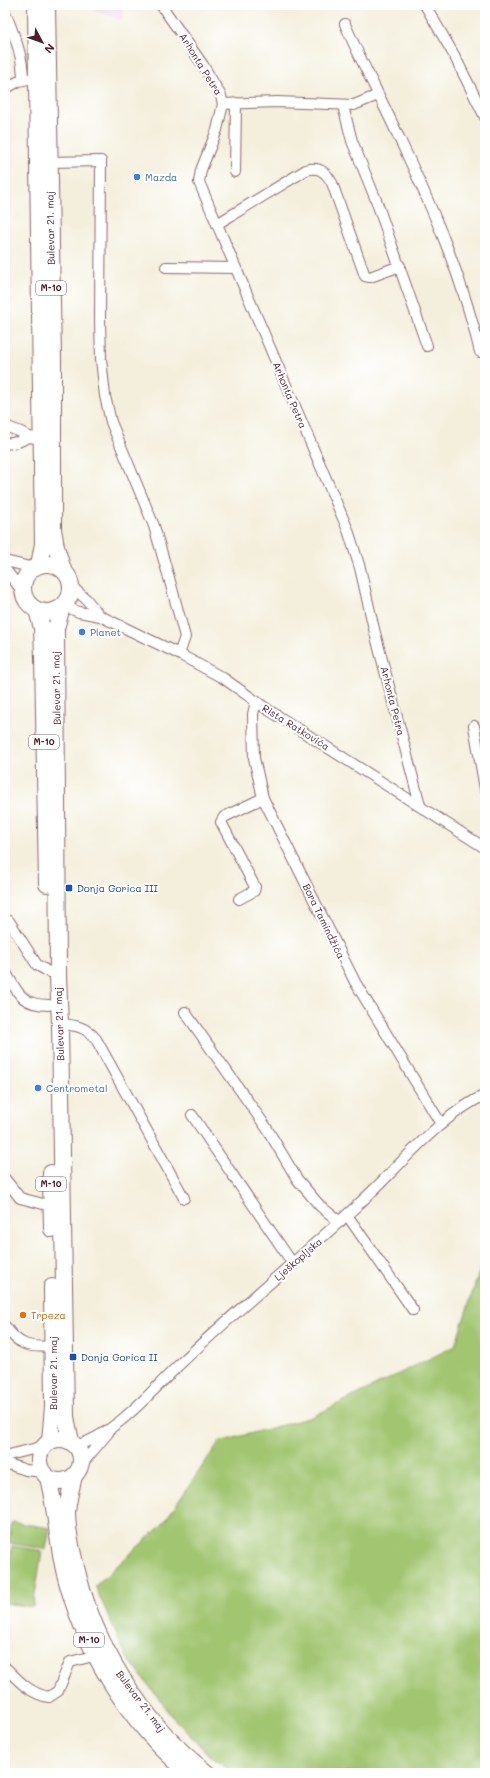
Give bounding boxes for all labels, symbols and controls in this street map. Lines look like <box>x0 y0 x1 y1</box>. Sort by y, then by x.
north arrow <box>22 22 62 62</box>
street label: Arhonta Petra <box>176 30 226 98</box>
text: N <box>42 41 58 57</box>
place label: Mazda <box>145 170 177 184</box>
marker: Mazda <box>132 172 142 182</box>
street label: Bulevar 21. maj <box>42 191 58 265</box>
road number: M-10 <box>36 281 66 295</box>
street label: Arhonta Petra <box>270 360 310 430</box>
place label: Planet <box>90 625 121 639</box>
marker: Planet <box>77 627 87 637</box>
street label: Bulevar 21. maj <box>48 651 64 725</box>
street label: Arhonta Petra <box>378 665 408 737</box>
street label: Rista Ratkovića <box>260 701 332 753</box>
road number: M-10 <box>29 735 59 749</box>
place label: Donja Gorica III <box>77 881 159 895</box>
street label: Bora Tamindžića <box>300 881 348 961</box>
marker: Donja Gorica III <box>64 883 74 893</box>
street label: Bulevar 21. maj <box>51 987 67 1061</box>
place label: Centrometal <box>46 1081 108 1095</box>
marker: Centrometal <box>33 1083 43 1093</box>
road number: M-10 <box>36 1177 66 1191</box>
street label: Lješkopljska <box>271 1234 325 1284</box>
place label: Trpeza <box>31 1308 66 1322</box>
marker: Trpeza <box>18 1310 28 1320</box>
street label: Bulevar 21. maj <box>46 1336 60 1410</box>
place label: Donja Gorica II <box>81 1350 158 1364</box>
marker: Donja Gorica II <box>68 1352 78 1362</box>
road number: M-10 <box>74 1633 104 1647</box>
street label: Bulevar 21. maj <box>113 1667 169 1735</box>

